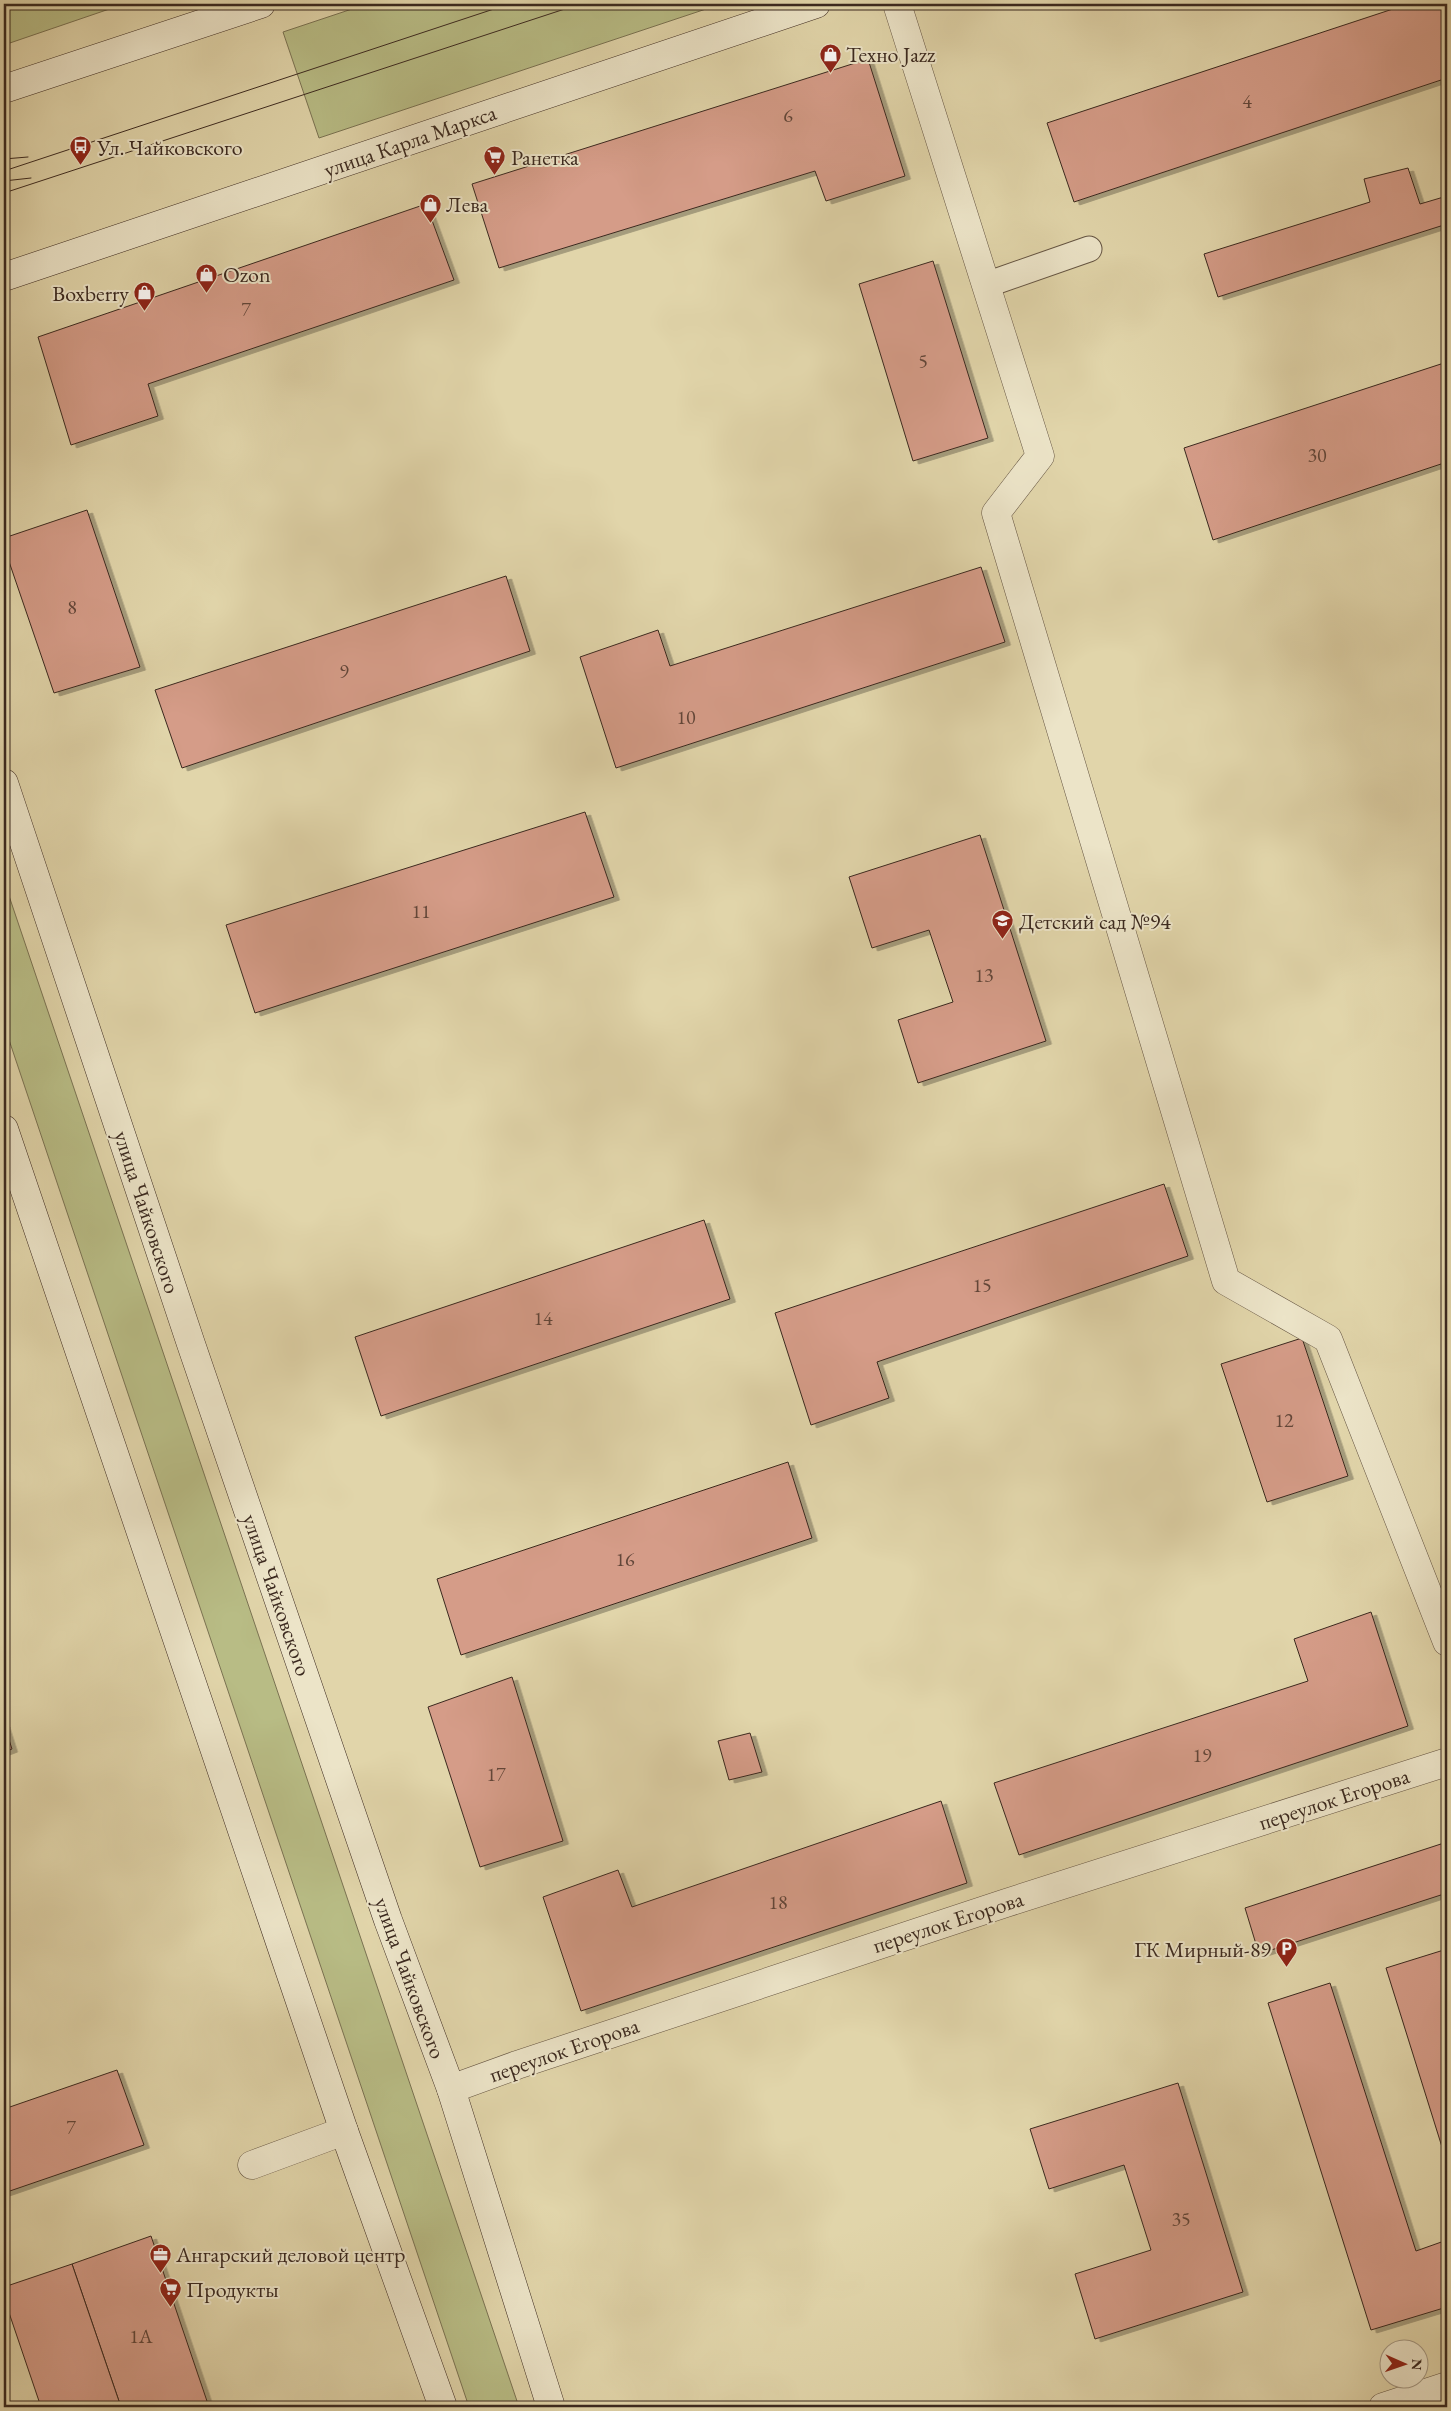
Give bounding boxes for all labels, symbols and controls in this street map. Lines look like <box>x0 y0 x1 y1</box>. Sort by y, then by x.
place label: Техно Jazz <box>846 40 936 69</box>
shop icon: Техно Jazz <box>818 42 842 73</box>
house number: 4 <box>1242 88 1252 114</box>
street label: улица Карла Маркса <box>320 98 500 184</box>
house number: 6 <box>783 102 793 128</box>
place label: Ул. Чайковского <box>96 133 243 162</box>
bus stop icon: Ул. Чайковского <box>69 135 93 166</box>
place label: Ранетка <box>511 143 579 172</box>
supermarket icon: Ранетка <box>483 145 507 176</box>
place label: Лева <box>446 190 489 219</box>
shop icon: Лева <box>418 192 442 223</box>
place label: Ozon <box>223 260 271 289</box>
shop icon: Ozon <box>195 262 219 293</box>
place label: Boxberry <box>52 279 129 308</box>
shop icon: Boxberry <box>133 281 157 312</box>
house number: 7 <box>241 296 251 322</box>
house number: 5 <box>918 348 928 374</box>
house number: 30 <box>1307 442 1327 468</box>
house number: 8 <box>67 594 77 620</box>
house number: 9 <box>339 658 349 684</box>
house number: 10 <box>676 704 696 730</box>
house number: 11 <box>411 898 431 924</box>
place label: Детский сад №94 <box>1019 907 1171 936</box>
school or university icon: Детский сад №94 <box>991 909 1015 940</box>
house number: 13 <box>974 962 994 988</box>
street label: улица Чайковского <box>107 1127 187 1297</box>
house number: 15 <box>972 1272 992 1298</box>
house number: 14 <box>533 1305 553 1331</box>
house number: 12 <box>1274 1407 1294 1433</box>
street label: улица Чайковского <box>236 1510 318 1680</box>
house number: 16 <box>615 1546 635 1572</box>
house number: 19 <box>1192 1742 1212 1768</box>
house number: 17 <box>486 1761 506 1787</box>
street label: переулок Егорова <box>1255 1761 1413 1837</box>
street label: переулок Егорова <box>869 1884 1027 1960</box>
house number: 18 <box>768 1889 788 1915</box>
street label: улица Чайковского <box>367 1893 453 2063</box>
place label: ГК Мирный-89 <box>1134 1935 1271 1964</box>
parking icon: ГК Мирный-89 <box>1275 1937 1299 1968</box>
street label: переулок Егорова <box>485 2011 643 2089</box>
house number: 7 <box>66 2114 76 2140</box>
house number: 35 <box>1171 2206 1191 2232</box>
place label: Ангарский деловой центр <box>175 2240 406 2269</box>
office icon: Ангарский деловой центр <box>148 2242 172 2273</box>
place label: Продукты <box>186 2275 279 2304</box>
supermarket icon: Продукты <box>158 2277 182 2308</box>
house number: 1А <box>129 2323 153 2349</box>
north arrow <box>1378 2338 1428 2388</box>
text: N <box>1408 2358 1426 2371</box>

